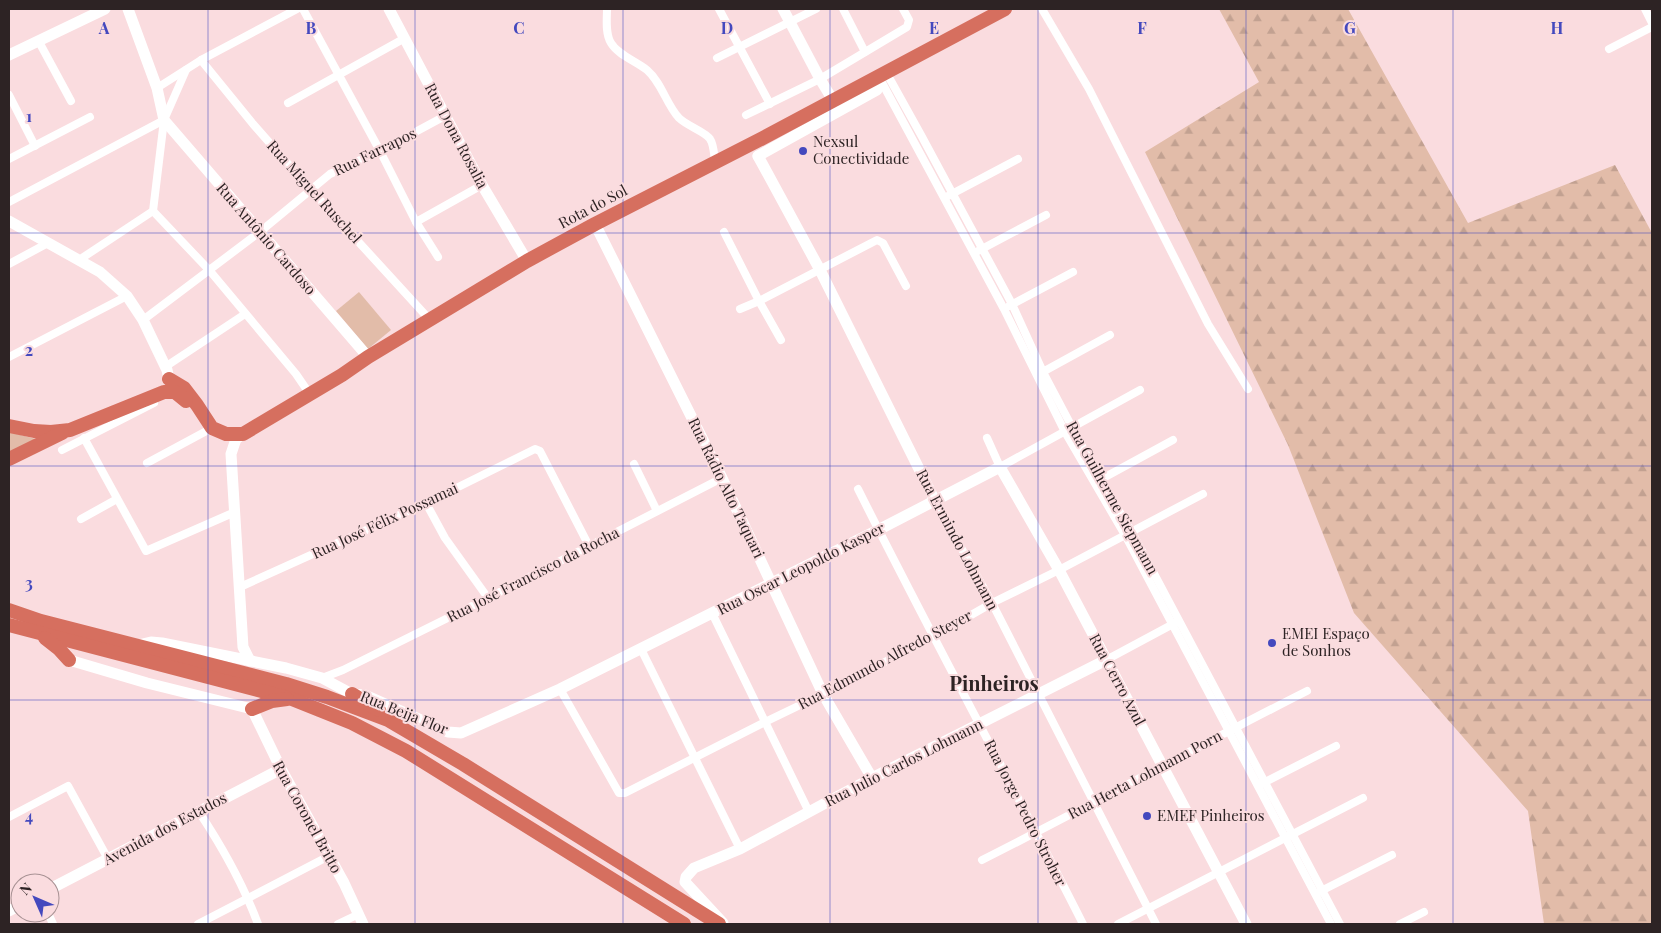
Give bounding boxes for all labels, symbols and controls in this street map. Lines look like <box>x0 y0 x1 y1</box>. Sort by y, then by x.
text: A <box>98 17 110 38</box>
text: B <box>306 17 317 38</box>
text: C <box>513 17 525 38</box>
text: D <box>721 17 733 38</box>
text: E <box>929 17 939 38</box>
text: F <box>1137 17 1147 38</box>
text: G <box>1344 17 1356 38</box>
text: H <box>1551 17 1564 38</box>
street label: Rua Dona Rosalia <box>421 79 493 192</box>
text: 1 <box>26 105 32 126</box>
street label: Rua Farrapos <box>330 122 419 180</box>
place label: Nexsul Conectividade <box>813 131 909 168</box>
street label: Rua Miguel Ruschel <box>263 135 366 247</box>
marker: Nexsul Conectividade <box>797 145 809 157</box>
street label: Rua Antônio Cardoso <box>213 178 321 299</box>
street label: Rota do Sol <box>555 180 631 233</box>
text: 2 <box>25 339 33 360</box>
street label: Rua Rádio Alto Taquari <box>684 414 770 562</box>
street label: Rua Guilherme Siepmann <box>1062 417 1163 578</box>
street label: Rua Ermindo Lohmann <box>912 466 1004 614</box>
street label: Rua José Félix Possamai <box>308 477 461 563</box>
street label: Rua Oscar Leopoldo Kasper <box>713 517 888 619</box>
street label: Rua José Francisco da Rocha <box>443 522 623 626</box>
text: 3 <box>25 572 33 593</box>
street label: Rua Edmundo Alfredo Steyer <box>794 605 975 714</box>
place label: EMEI Espaço de Sonhos <box>1282 623 1370 660</box>
street label: Rua Cerro Azul <box>1085 630 1151 729</box>
marker: EMEI Espaço de Sonhos <box>1266 637 1278 649</box>
district label: Pinheiros <box>949 669 1039 696</box>
street label: Rua Beija Flor <box>357 685 452 739</box>
street label: Rua Julio Carlos Lohmann <box>821 713 986 811</box>
street label: Rua Herta Lohmann Porn <box>1064 725 1225 823</box>
street label: Rua Jorge Pedro Stroher <box>980 736 1072 890</box>
street label: Rua Coronel Britto <box>269 757 347 876</box>
street label: Avenida dos Estados <box>98 787 230 870</box>
text: 4 <box>25 805 33 826</box>
place label: EMEF Pinheiros <box>1157 805 1264 825</box>
marker: EMEF Pinheiros <box>1141 810 1153 822</box>
north arrow <box>10 873 60 923</box>
text: N <box>15 878 36 899</box>

